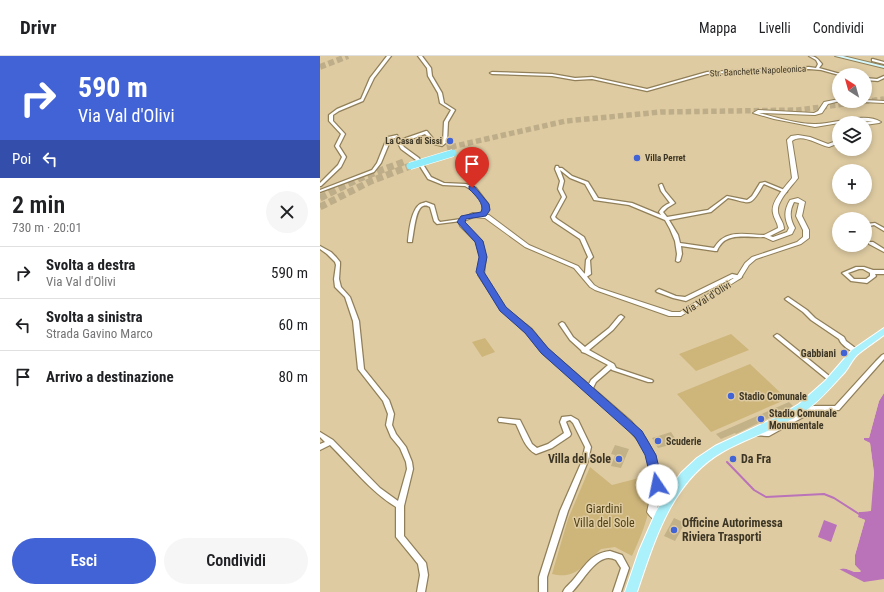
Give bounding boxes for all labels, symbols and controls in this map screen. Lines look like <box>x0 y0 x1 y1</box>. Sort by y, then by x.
text: Drivr <box>20 16 57 39</box>
text: Mappa <box>699 20 737 36</box>
text: Livelli <box>759 20 791 36</box>
text: Condividi <box>813 20 864 36</box>
street label: Str. Banchette Napoleonica <box>710 63 806 79</box>
north arrow <box>832 68 872 108</box>
map controls <box>832 68 872 252</box>
text: 590 m <box>78 71 148 104</box>
icon: right <box>12 72 64 124</box>
text: Via Val d'Olivi <box>78 105 175 126</box>
button: layers <box>832 116 872 156</box>
place label: La Casa di Sissi <box>385 136 442 146</box>
marker: La Casa di Sissi <box>445 136 455 146</box>
pin <box>455 147 489 188</box>
icon: left <box>39 148 61 170</box>
text: Poi <box>12 150 31 168</box>
icon: arrive <box>461 153 483 175</box>
marker: Villa Perret <box>632 153 642 163</box>
place label: Villa Perret <box>645 153 686 163</box>
button: + <box>832 164 872 204</box>
text: 2 min <box>12 191 65 219</box>
button: close <box>266 191 308 233</box>
button: − <box>832 212 872 252</box>
text: 730 m · 20:01 <box>12 220 82 235</box>
text: Svolta a destra <box>46 256 135 274</box>
icon: right <box>12 262 34 284</box>
text: 590 m <box>271 264 308 282</box>
text: Via Val d'Olivi <box>46 274 116 289</box>
street label: Via Val d'Olivi <box>681 279 733 317</box>
text: Svolta a sinistra <box>46 308 143 326</box>
icon: left <box>12 314 34 336</box>
text: 60 m <box>278 316 308 334</box>
text: Strada Gavino Marco <box>46 326 153 341</box>
place label: Gabbiani <box>801 348 836 359</box>
marker: Gabbiani <box>839 348 849 358</box>
icon: arrive <box>12 366 34 388</box>
text: Arrivo a destinazione <box>46 368 174 386</box>
text: 80 m <box>278 368 308 386</box>
marker: Stadio Comunale <box>726 391 736 401</box>
place label: Stadio Comunale <box>739 391 807 402</box>
place label: Stadio Comunale Monumentale <box>769 408 837 431</box>
marker: Stadio Comunale Monumentale <box>756 414 766 424</box>
marker: Scuderie <box>653 436 663 446</box>
place label: Scuderie <box>666 436 701 447</box>
place label: Villa del Sole <box>548 452 611 466</box>
place label: Da Fra <box>741 452 772 466</box>
marker: Villa del Sole <box>614 454 624 464</box>
marker: Da Fra <box>728 454 738 464</box>
position arrow <box>636 464 678 506</box>
park label: Giardini Villa del Sole <box>573 502 635 530</box>
place label: Officine Autorimessa Riviera Trasporti <box>682 516 783 544</box>
marker: Officine Autorimessa Riviera Trasporti <box>669 525 679 535</box>
button: Esci <box>12 538 156 584</box>
button: Condividi <box>164 538 308 584</box>

